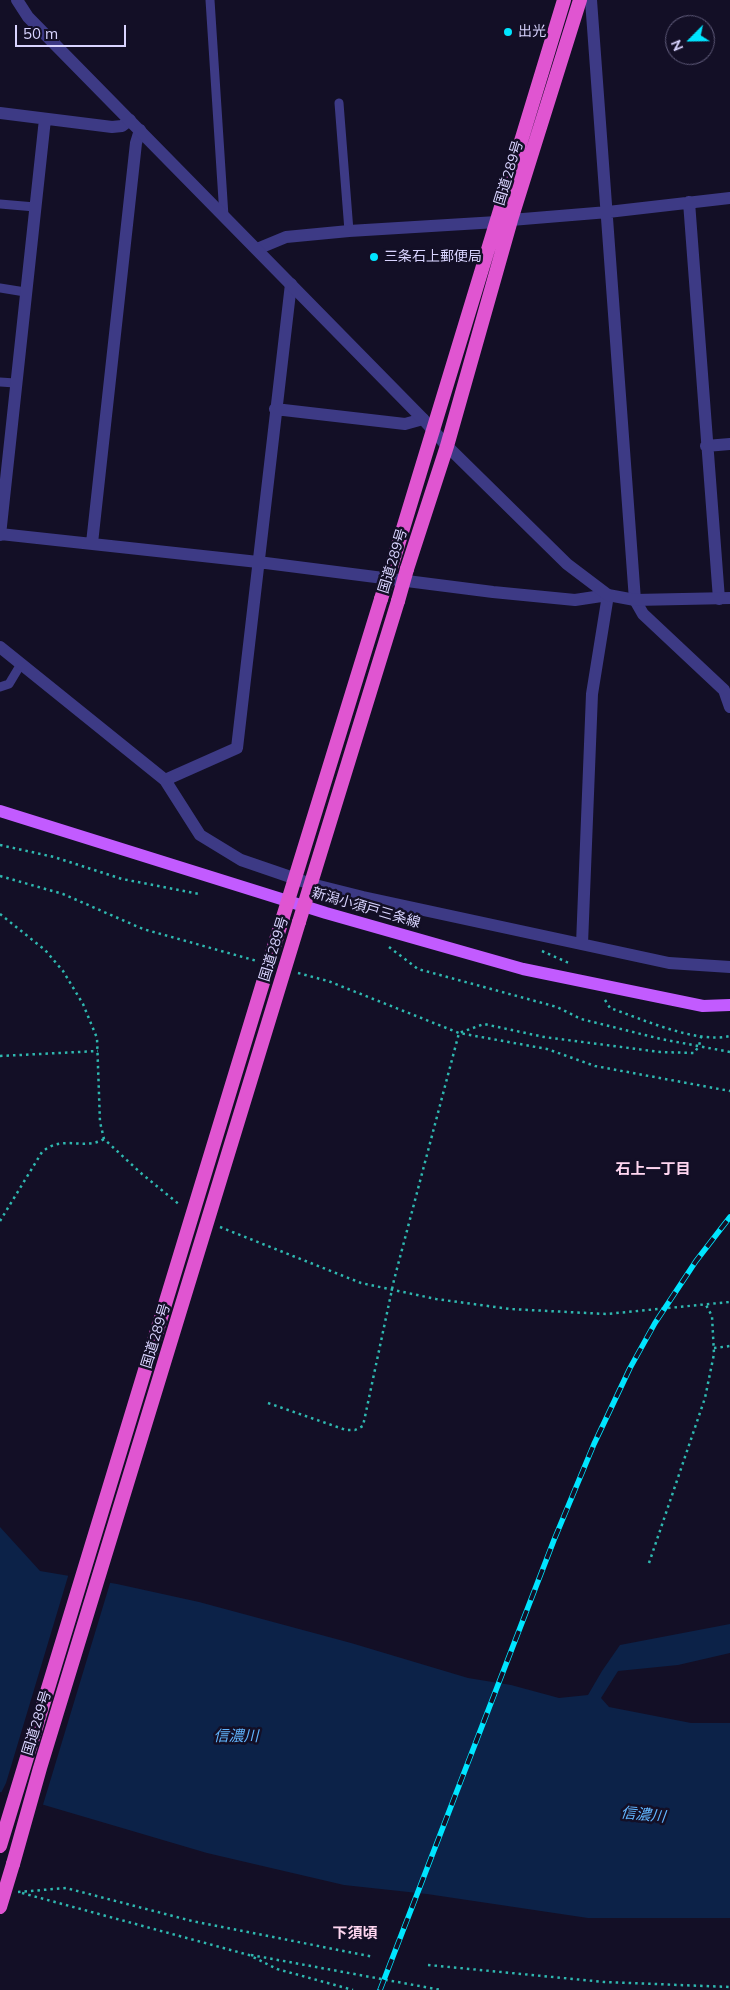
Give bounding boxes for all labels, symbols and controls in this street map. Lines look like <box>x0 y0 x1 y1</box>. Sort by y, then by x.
scale bar <box>18 15 129 47</box>
north arrow <box>665 15 715 65</box>
text: 50 m <box>23 24 58 43</box>
place label: 出光 <box>518 24 546 40</box>
marker: 出光 <box>502 26 514 38</box>
text: N <box>667 37 687 54</box>
street label: 国道289号 <box>491 138 527 208</box>
place label: 三条石上郵便局 <box>384 249 482 265</box>
marker: 三条石上郵便局 <box>368 251 380 263</box>
street label: 国道289号 <box>375 526 411 596</box>
street label: 新潟小須戸三条線 <box>310 884 422 932</box>
street label: 国道289号 <box>256 914 292 984</box>
district label: 石上一丁目 <box>616 1160 690 1178</box>
street label: 国道289号 <box>138 1301 174 1371</box>
street label: 国道289号 <box>19 1688 55 1758</box>
water label: 信濃川 <box>214 1727 258 1745</box>
water label: 信濃川 <box>620 1804 666 1826</box>
district label: 下須頃 <box>333 1924 377 1942</box>

